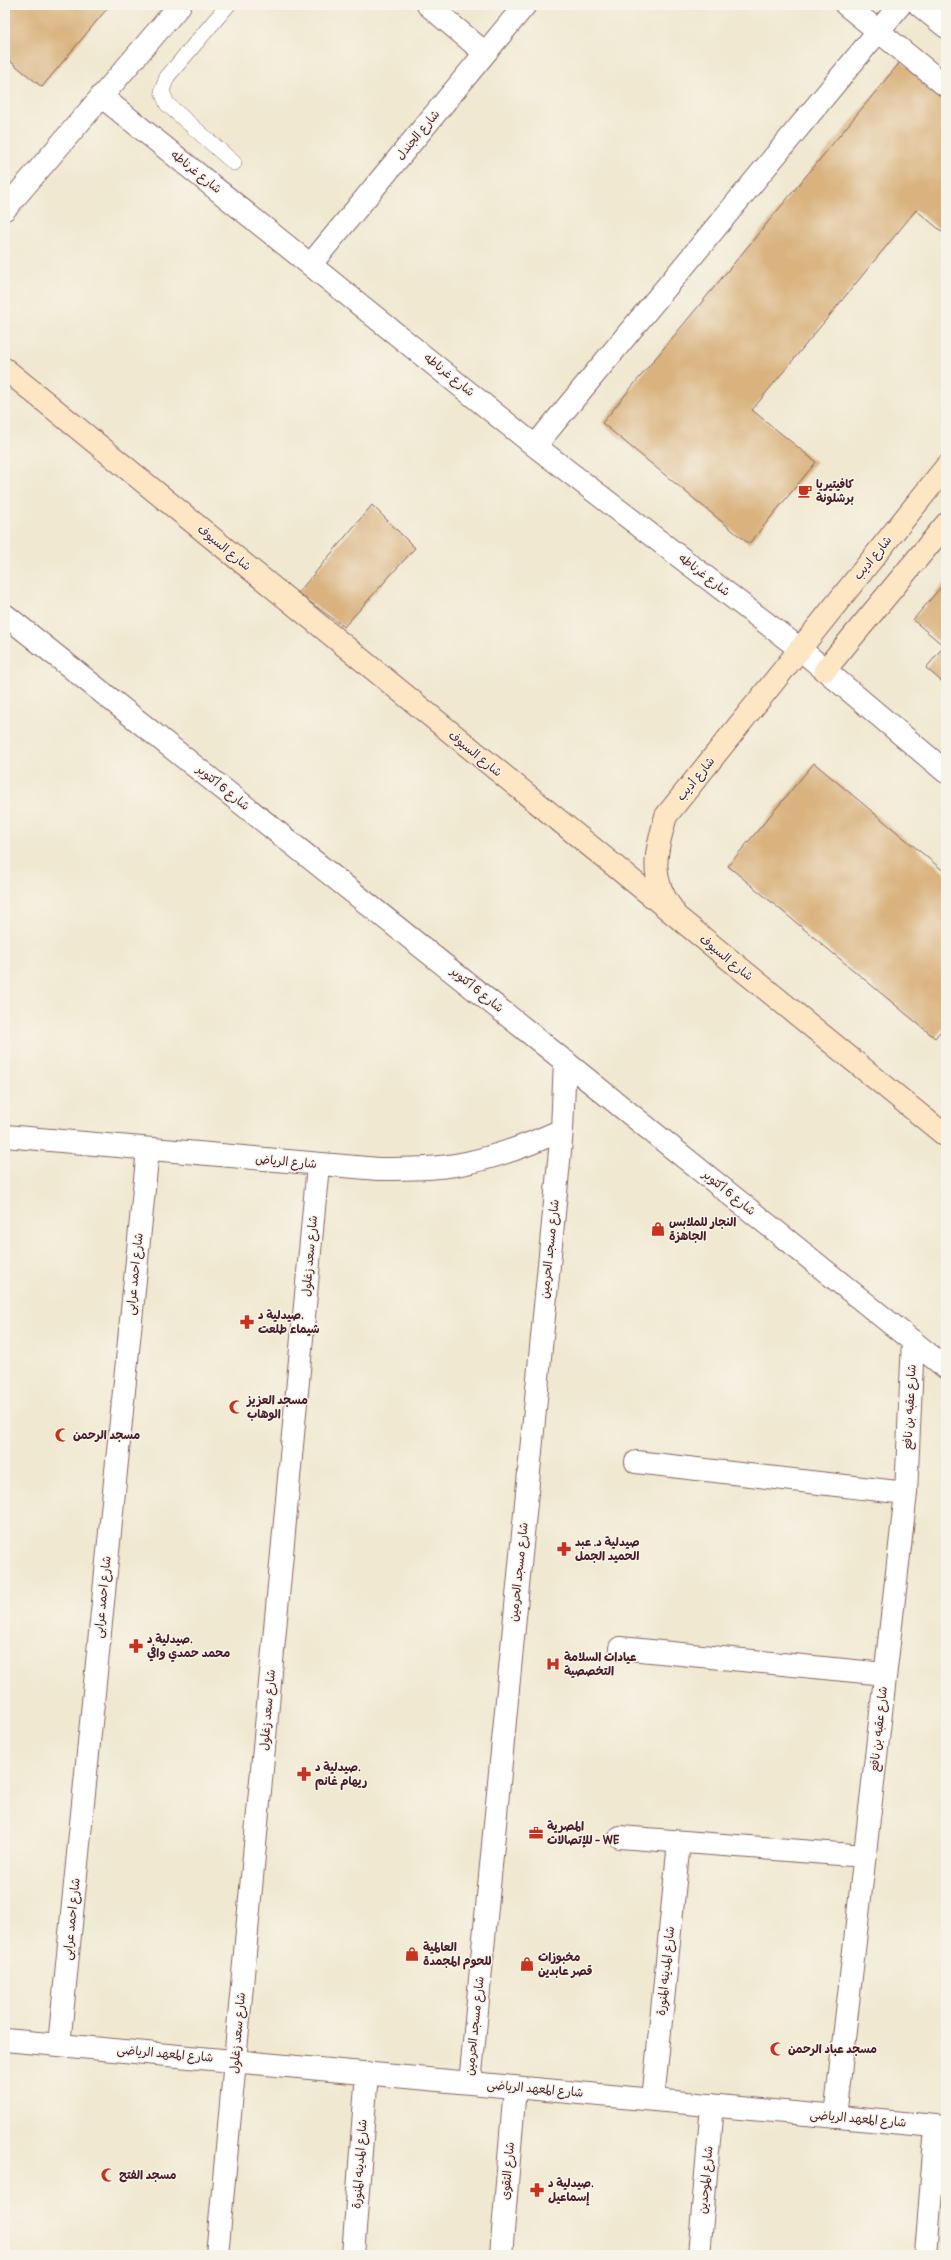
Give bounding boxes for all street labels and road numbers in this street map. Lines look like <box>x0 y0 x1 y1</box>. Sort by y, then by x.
street label: شارع الجندل <box>393 107 444 164</box>
street label: شارع غرناطه <box>167 147 224 198</box>
street label: شارع غرناطه <box>420 350 477 401</box>
street label: شارع السيوف <box>194 522 254 575</box>
street label: شارع اديب <box>851 533 896 584</box>
street label: شارع غرناطه <box>675 550 733 601</box>
street label: شارع السيوف <box>445 728 505 781</box>
street label: شارع أديب <box>674 754 719 805</box>
street label: شارع 6 أكتوبر <box>192 761 252 815</box>
street label: شارع السيوف <box>696 932 756 985</box>
street label: شارع 6 أكتوبر <box>446 963 506 1017</box>
street label: شارع الرياض <box>255 1152 317 1173</box>
street label: شارع 6 أكتوبر <box>698 1166 758 1220</box>
street label: شارع مسجد الحرمين <box>537 1199 564 1299</box>
street label: شارع سعد زغلول <box>299 1215 322 1297</box>
street label: شارع احمد عرابى <box>123 1232 148 1316</box>
street label: شارع عقبه بن نافع <box>900 1364 921 1450</box>
street label: شارع مسجد الحرمين <box>506 1522 533 1622</box>
street label: شارع احمد عرابى <box>91 1555 116 1639</box>
street label: شارع سعد زغلول <box>257 1669 280 1751</box>
street label: شارع عقبه بن نافع <box>867 1686 892 1773</box>
street label: شارع احمد عرابى <box>60 1877 85 1961</box>
street label: شارع المدينه المنورة <box>654 1926 679 2017</box>
street label: شارع مسجد الحرمين <box>462 1976 489 2076</box>
street label: شارع سعد زغلول <box>227 1992 250 2074</box>
street label: شارع المعهد الرياضى <box>116 2042 214 2067</box>
street label: شارع المعهد الرياضى <box>486 2077 584 2102</box>
street label: شارع المعهد الرياضى <box>809 2107 907 2132</box>
street label: شارع المدينه المنورة <box>349 2119 372 2209</box>
street label: شارع التقوى <box>498 2141 519 2201</box>
street label: شارع الموحدين <box>696 2145 717 2215</box>

